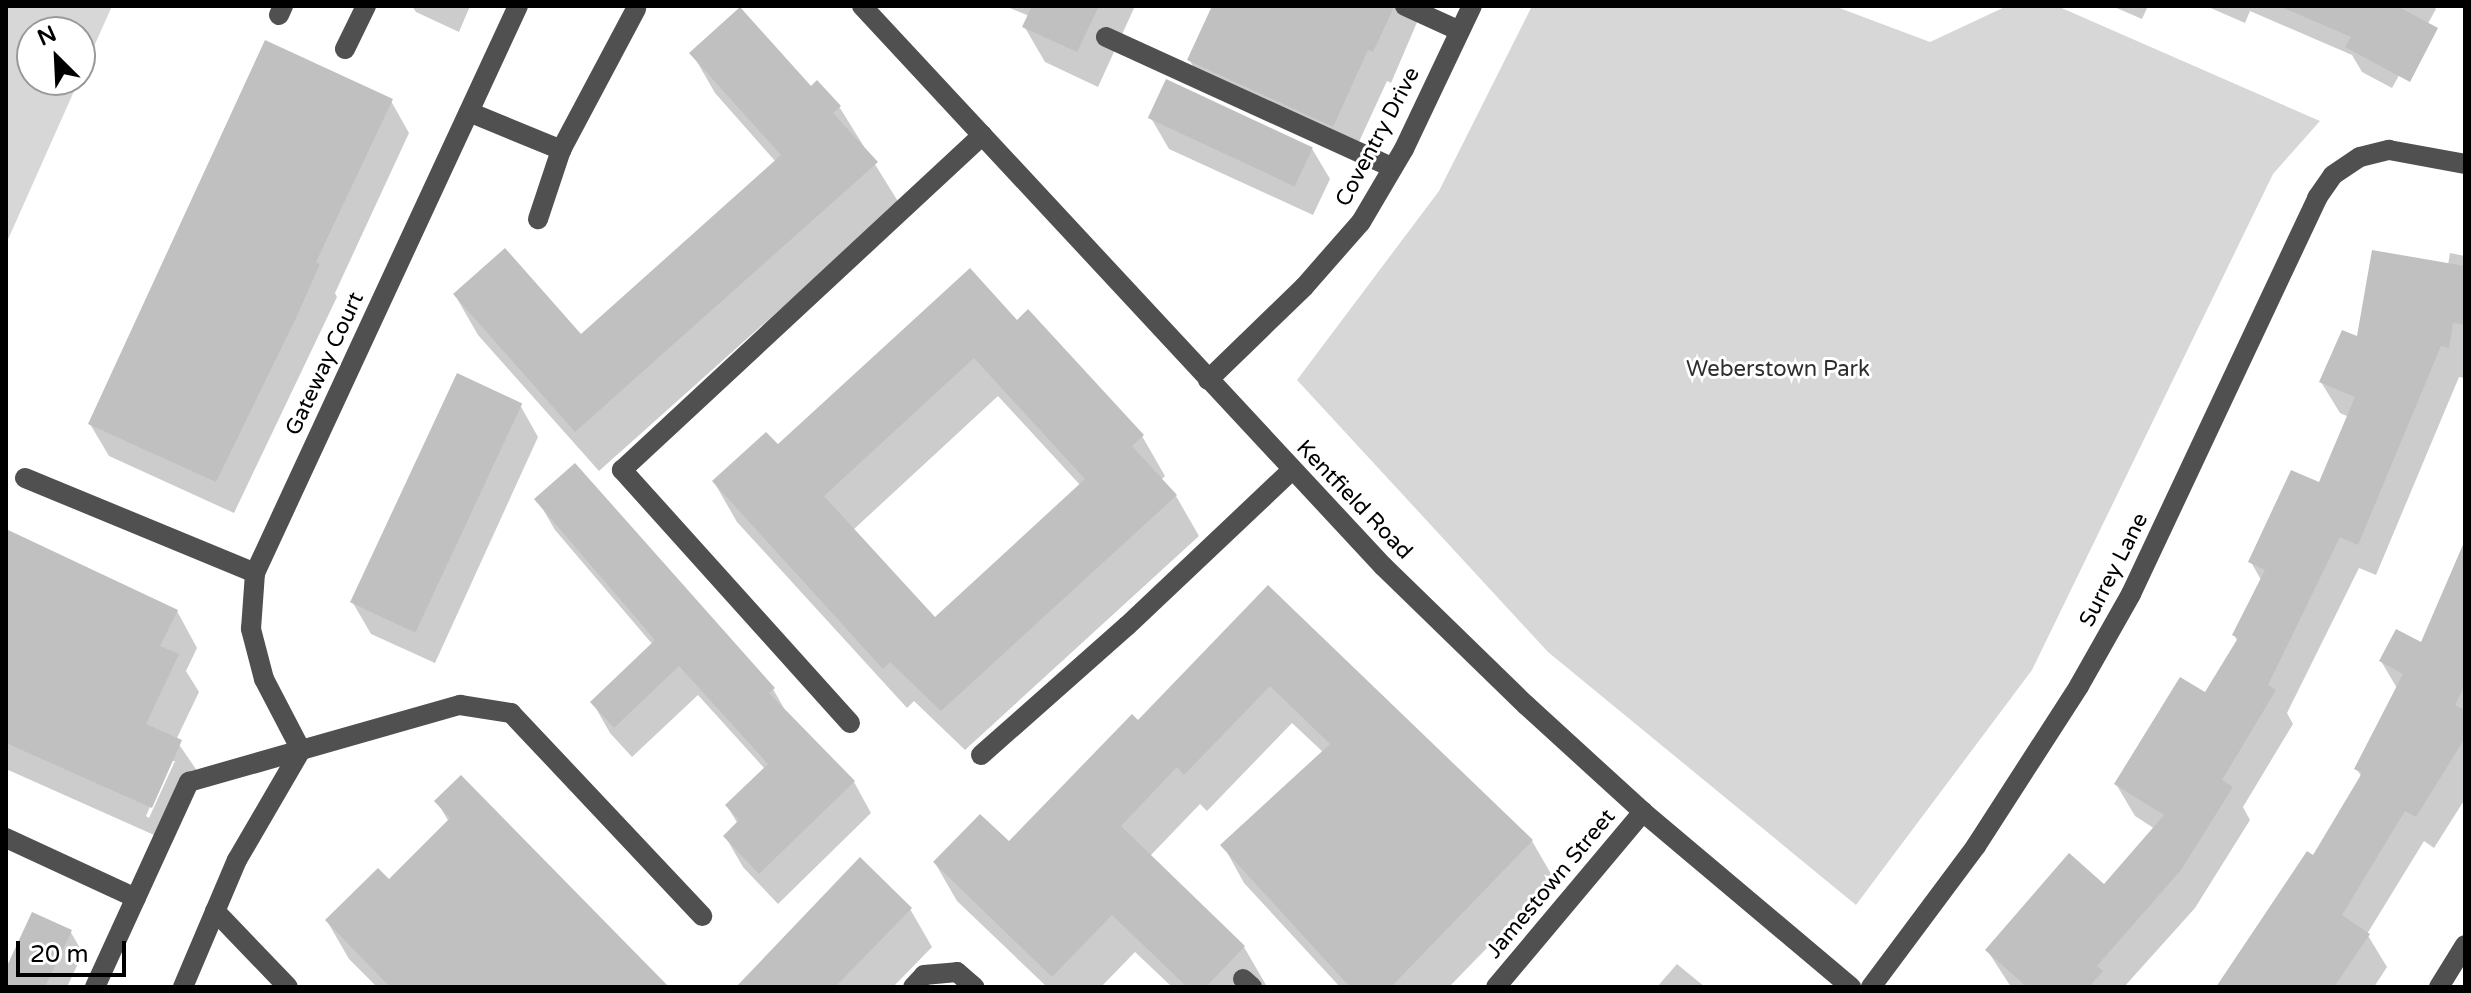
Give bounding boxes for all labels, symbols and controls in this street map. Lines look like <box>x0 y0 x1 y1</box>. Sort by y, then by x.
north arrow <box>16 16 96 96</box>
text: N <box>34 20 60 51</box>
street label: Coventry Drive <box>1330 63 1426 211</box>
street label: Gateway Court <box>280 288 370 440</box>
park label: Weberstown Park <box>1686 357 1870 383</box>
street label: Kentfield Road <box>1290 435 1418 565</box>
street label: Surrey Lane <box>2074 509 2154 631</box>
street label: Jamestown Street <box>1481 804 1621 964</box>
scale bar <box>20 925 130 975</box>
text: 20 m <box>30 940 88 969</box>

